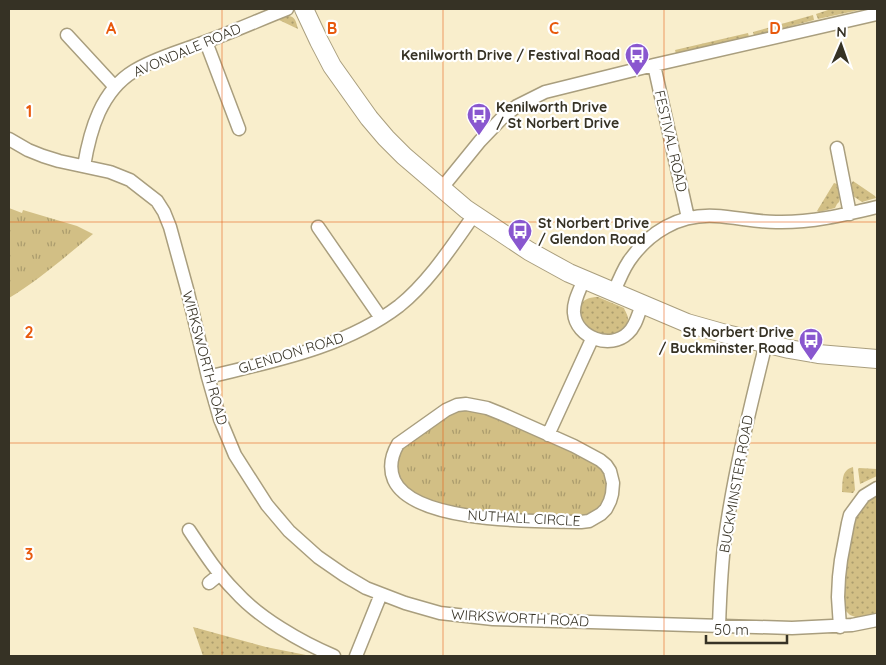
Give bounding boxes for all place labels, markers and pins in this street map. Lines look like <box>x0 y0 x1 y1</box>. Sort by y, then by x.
bus stop icon: Kenilworth Drive / Festival Road <box>624 42 650 76</box>
place label: Kenilworth Drive / Festival Road <box>401 46 620 64</box>
place label: Kenilworth Drive / St Norbert Drive <box>496 98 619 132</box>
bus stop icon: Kenilworth Drive / St Norbert Drive <box>466 102 492 136</box>
place label: St Norbert Drive / Glendon Road <box>538 214 649 248</box>
bus stop icon: St Norbert Drive / Glendon Road <box>507 218 533 252</box>
place label: St Norbert Drive / Buckminster Road <box>658 323 794 357</box>
bus stop icon: St Norbert Drive / Buckminster Road <box>798 327 824 361</box>

